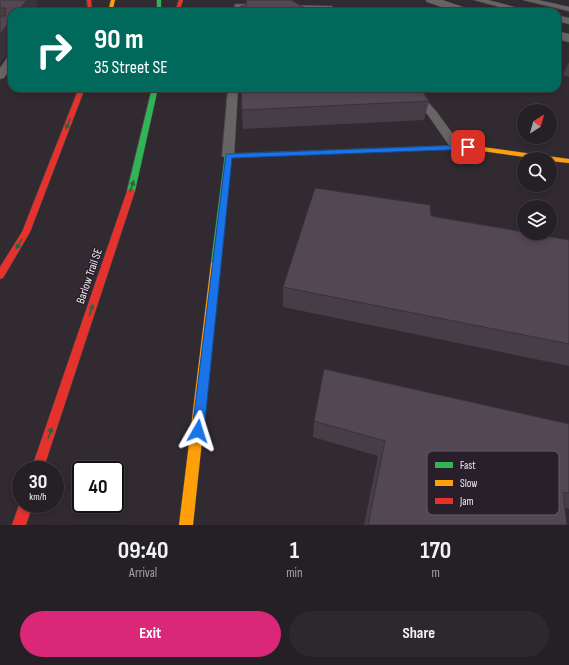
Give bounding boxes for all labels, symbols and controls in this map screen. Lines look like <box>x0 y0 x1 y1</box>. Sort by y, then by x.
text: 90 m <box>94 23 144 56</box>
icon: right <box>28 24 80 76</box>
text: 35 Street SE <box>94 57 168 78</box>
north arrow <box>517 104 557 144</box>
map controls <box>517 104 557 240</box>
one-way arrow <box>65 119 71 131</box>
pin <box>451 130 485 164</box>
icon: arrive <box>457 136 479 158</box>
button: search <box>517 152 557 192</box>
one-way arrow <box>129 180 135 192</box>
button: layers <box>517 200 557 240</box>
one-way arrow <box>15 238 22 250</box>
street label: Barlow Trail SE <box>73 246 106 306</box>
one-way arrow <box>88 303 94 315</box>
position arrow <box>177 410 219 452</box>
one-way arrow <box>47 427 53 439</box>
legend <box>427 451 559 515</box>
text: Fast <box>460 459 476 472</box>
speed limit sign: 40 <box>72 461 124 513</box>
text: 30 <box>29 470 47 494</box>
text: Slow <box>460 477 477 490</box>
text: km/h <box>29 491 47 503</box>
text: Jam <box>459 495 474 508</box>
text: 09:40 <box>118 536 168 565</box>
text: 1 <box>290 536 299 565</box>
text: 170 <box>420 536 451 565</box>
text: Arrival <box>129 565 157 581</box>
text: min <box>286 565 303 581</box>
text: m <box>432 565 440 581</box>
button: Exit <box>20 611 281 657</box>
button: Share <box>289 611 549 657</box>

